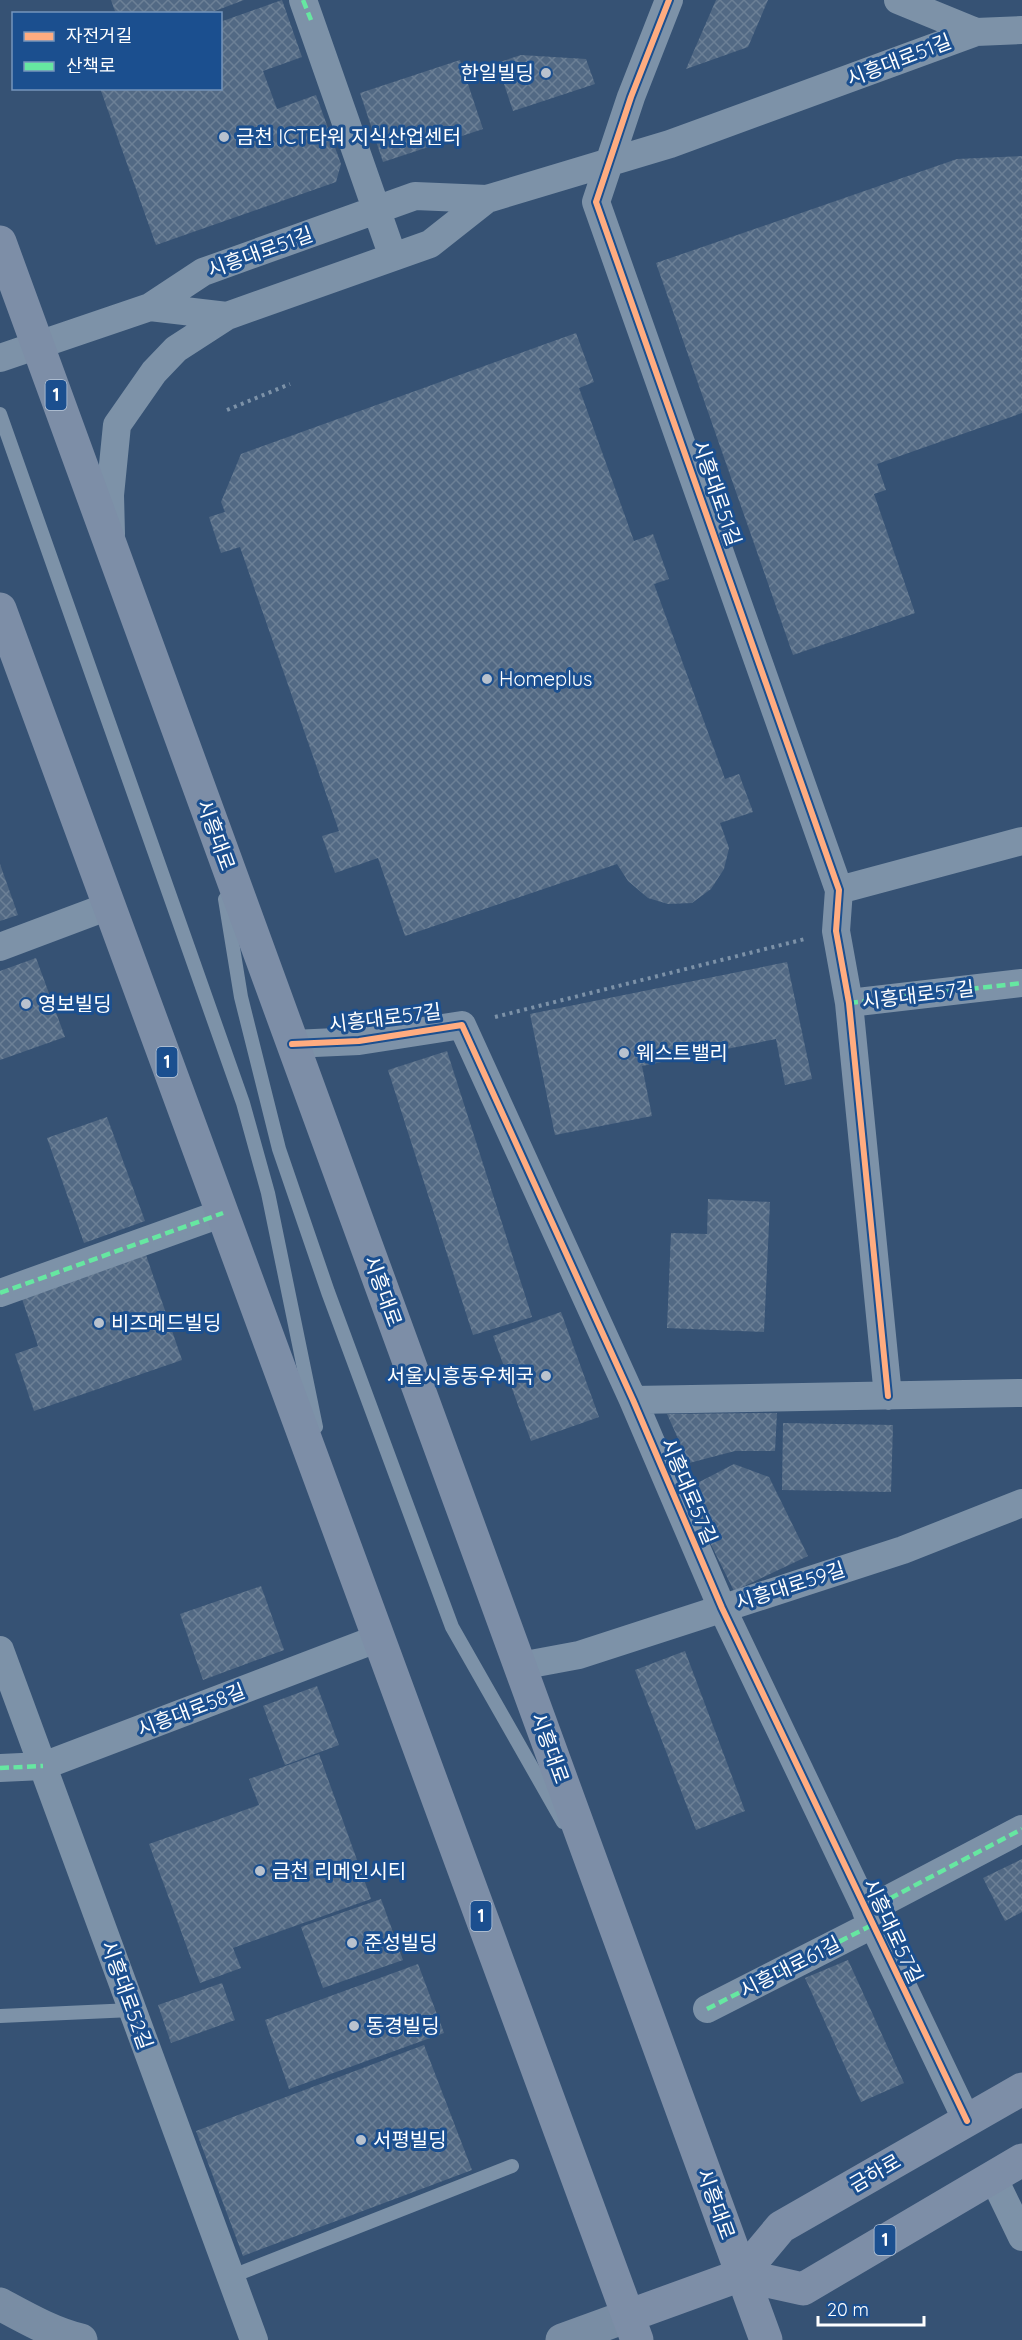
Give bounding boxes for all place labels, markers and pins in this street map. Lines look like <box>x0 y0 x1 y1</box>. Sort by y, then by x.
place label: 한일빌딩 <box>460 60 534 85</box>
marker: 한일빌딩 <box>539 66 553 80</box>
place label: 금천 ICT타워 지식산업센터 <box>236 124 461 149</box>
marker: 금천 ICT타워 지식산업센터 <box>217 130 231 144</box>
place label: Homeplus <box>499 666 592 691</box>
marker: Homeplus <box>480 672 494 686</box>
place label: 영보빌딩 <box>38 991 112 1016</box>
marker: 영보빌딩 <box>19 997 33 1011</box>
place label: 웨스트밸리 <box>636 1040 728 1065</box>
marker: 웨스트밸리 <box>617 1046 631 1060</box>
place label: 비즈메드빌딩 <box>111 1310 221 1335</box>
marker: 비즈메드빌딩 <box>92 1316 106 1330</box>
place label: 서울시흥동우체국 <box>387 1363 534 1388</box>
marker: 서울시흥동우체국 <box>539 1369 553 1383</box>
place label: 금천 리메인시티 <box>272 1858 406 1883</box>
marker: 금천 리메인시티 <box>253 1864 267 1878</box>
place label: 준성빌딩 <box>364 1930 438 1955</box>
marker: 준성빌딩 <box>345 1936 359 1950</box>
place label: 동경빌딩 <box>366 2013 440 2038</box>
marker: 동경빌딩 <box>347 2019 361 2033</box>
place label: 서평빌딩 <box>373 2127 447 2152</box>
marker: 서평빌딩 <box>354 2133 368 2147</box>

